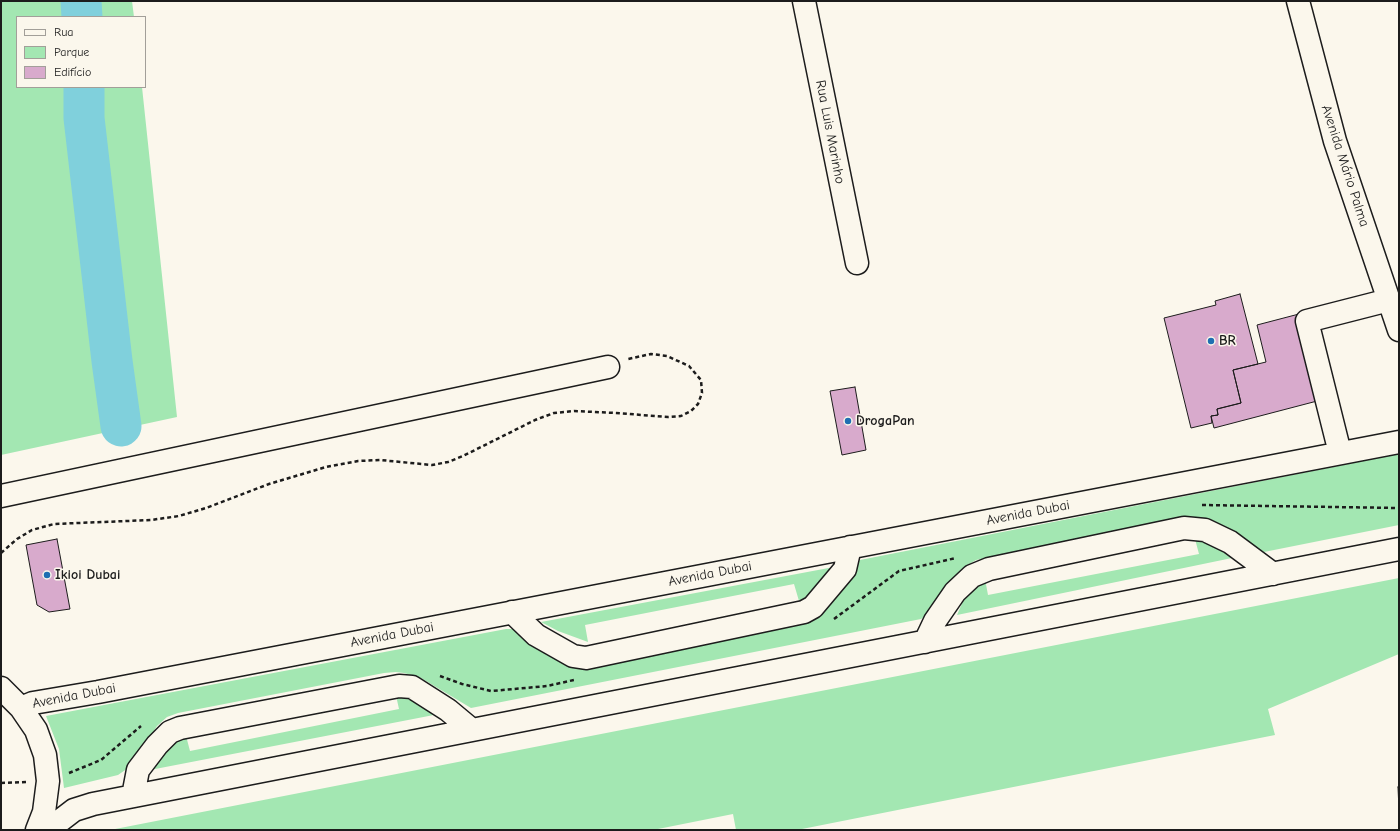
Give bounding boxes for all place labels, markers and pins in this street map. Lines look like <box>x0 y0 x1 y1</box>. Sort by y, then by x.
place label: BR <box>1219 333 1236 349</box>
marker: BR <box>1206 336 1216 346</box>
place label: DrogaPan <box>856 413 915 429</box>
marker: DrogaPan <box>843 416 853 426</box>
place label: Ikioi Dubai <box>55 567 120 583</box>
marker: Ikioi Dubai <box>42 570 52 580</box>

